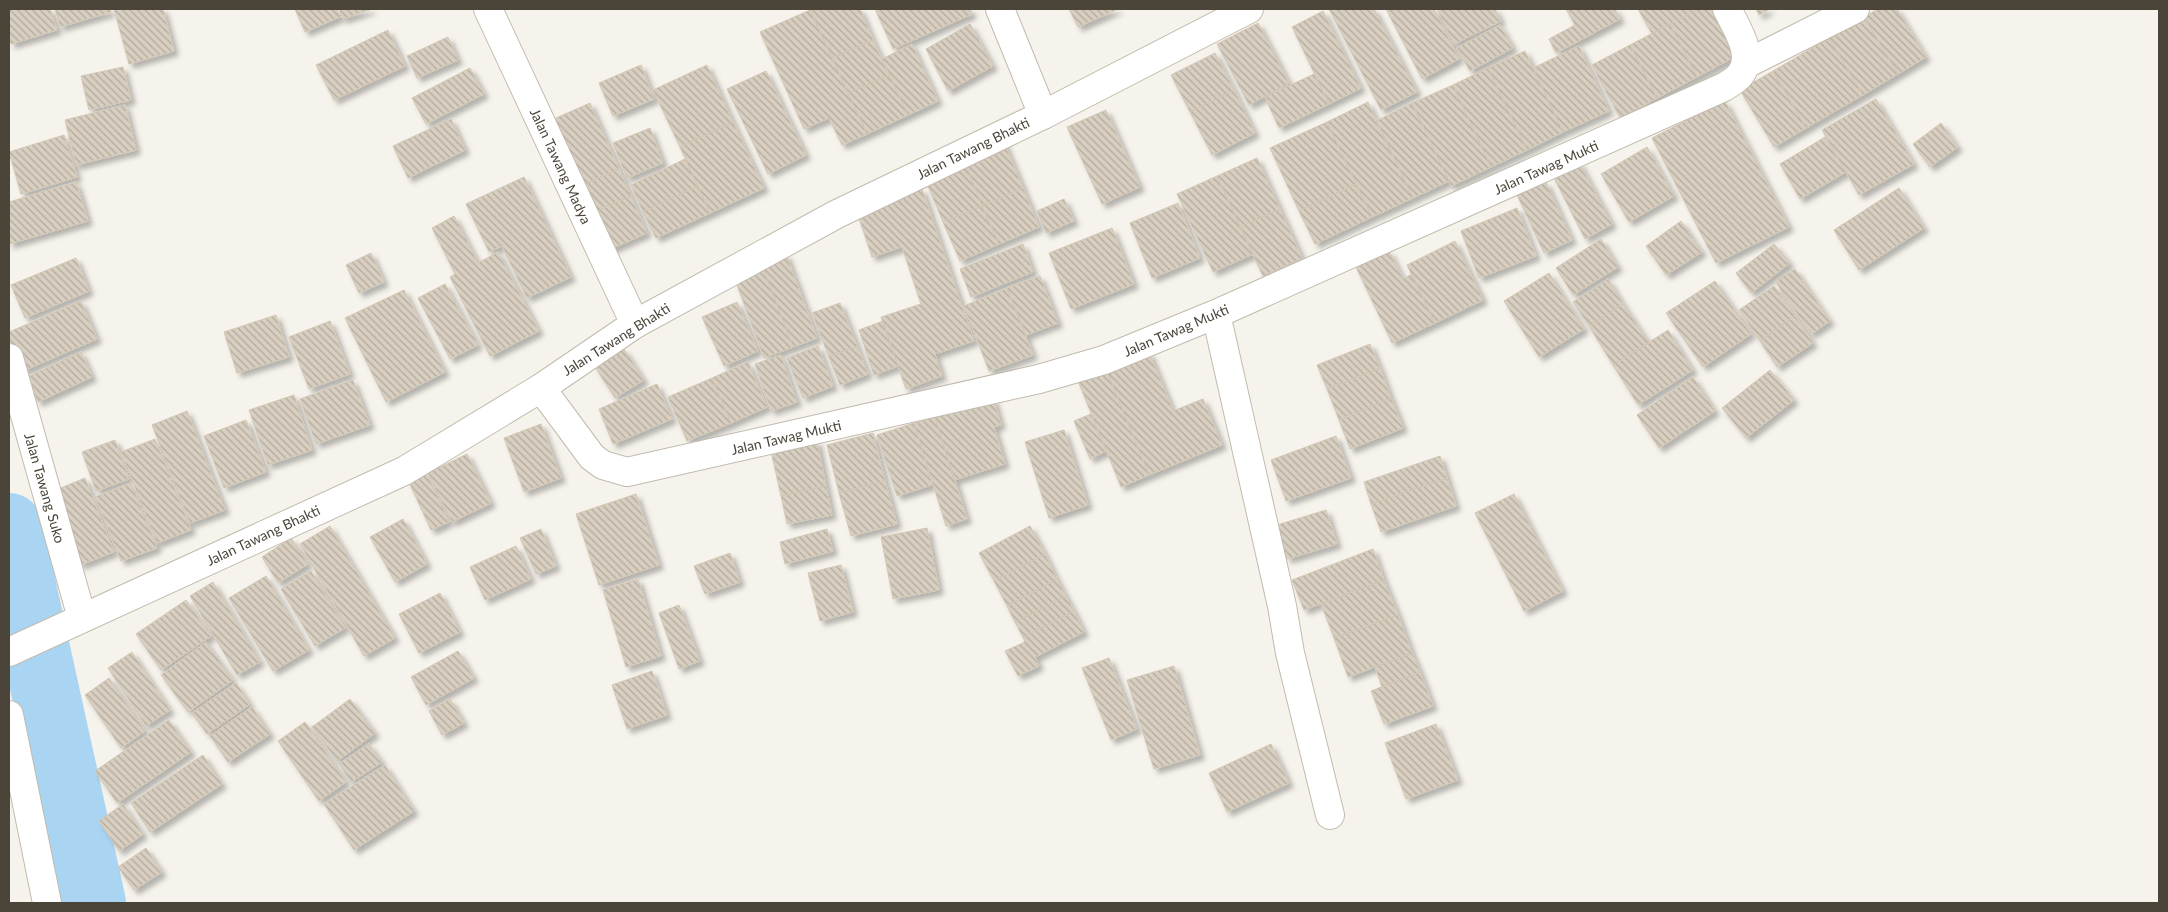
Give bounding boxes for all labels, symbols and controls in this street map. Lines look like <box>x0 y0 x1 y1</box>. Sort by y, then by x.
street label: Jalan Tawang Madya <box>527 105 595 227</box>
street label: Jalan Tawang Bhakti <box>914 113 1032 183</box>
street label: Jalan Tawag Mukti <box>1491 136 1601 198</box>
street label: Jalan Tawang Bhakti <box>559 299 673 379</box>
street label: Jalan Tawag Mukti <box>1121 300 1231 360</box>
street label: Jalan Tawag Mukti <box>729 416 843 458</box>
street label: Jalan Tawang Suko <box>21 431 69 545</box>
street label: Jalan Tawang Bhakti <box>203 501 323 569</box>

